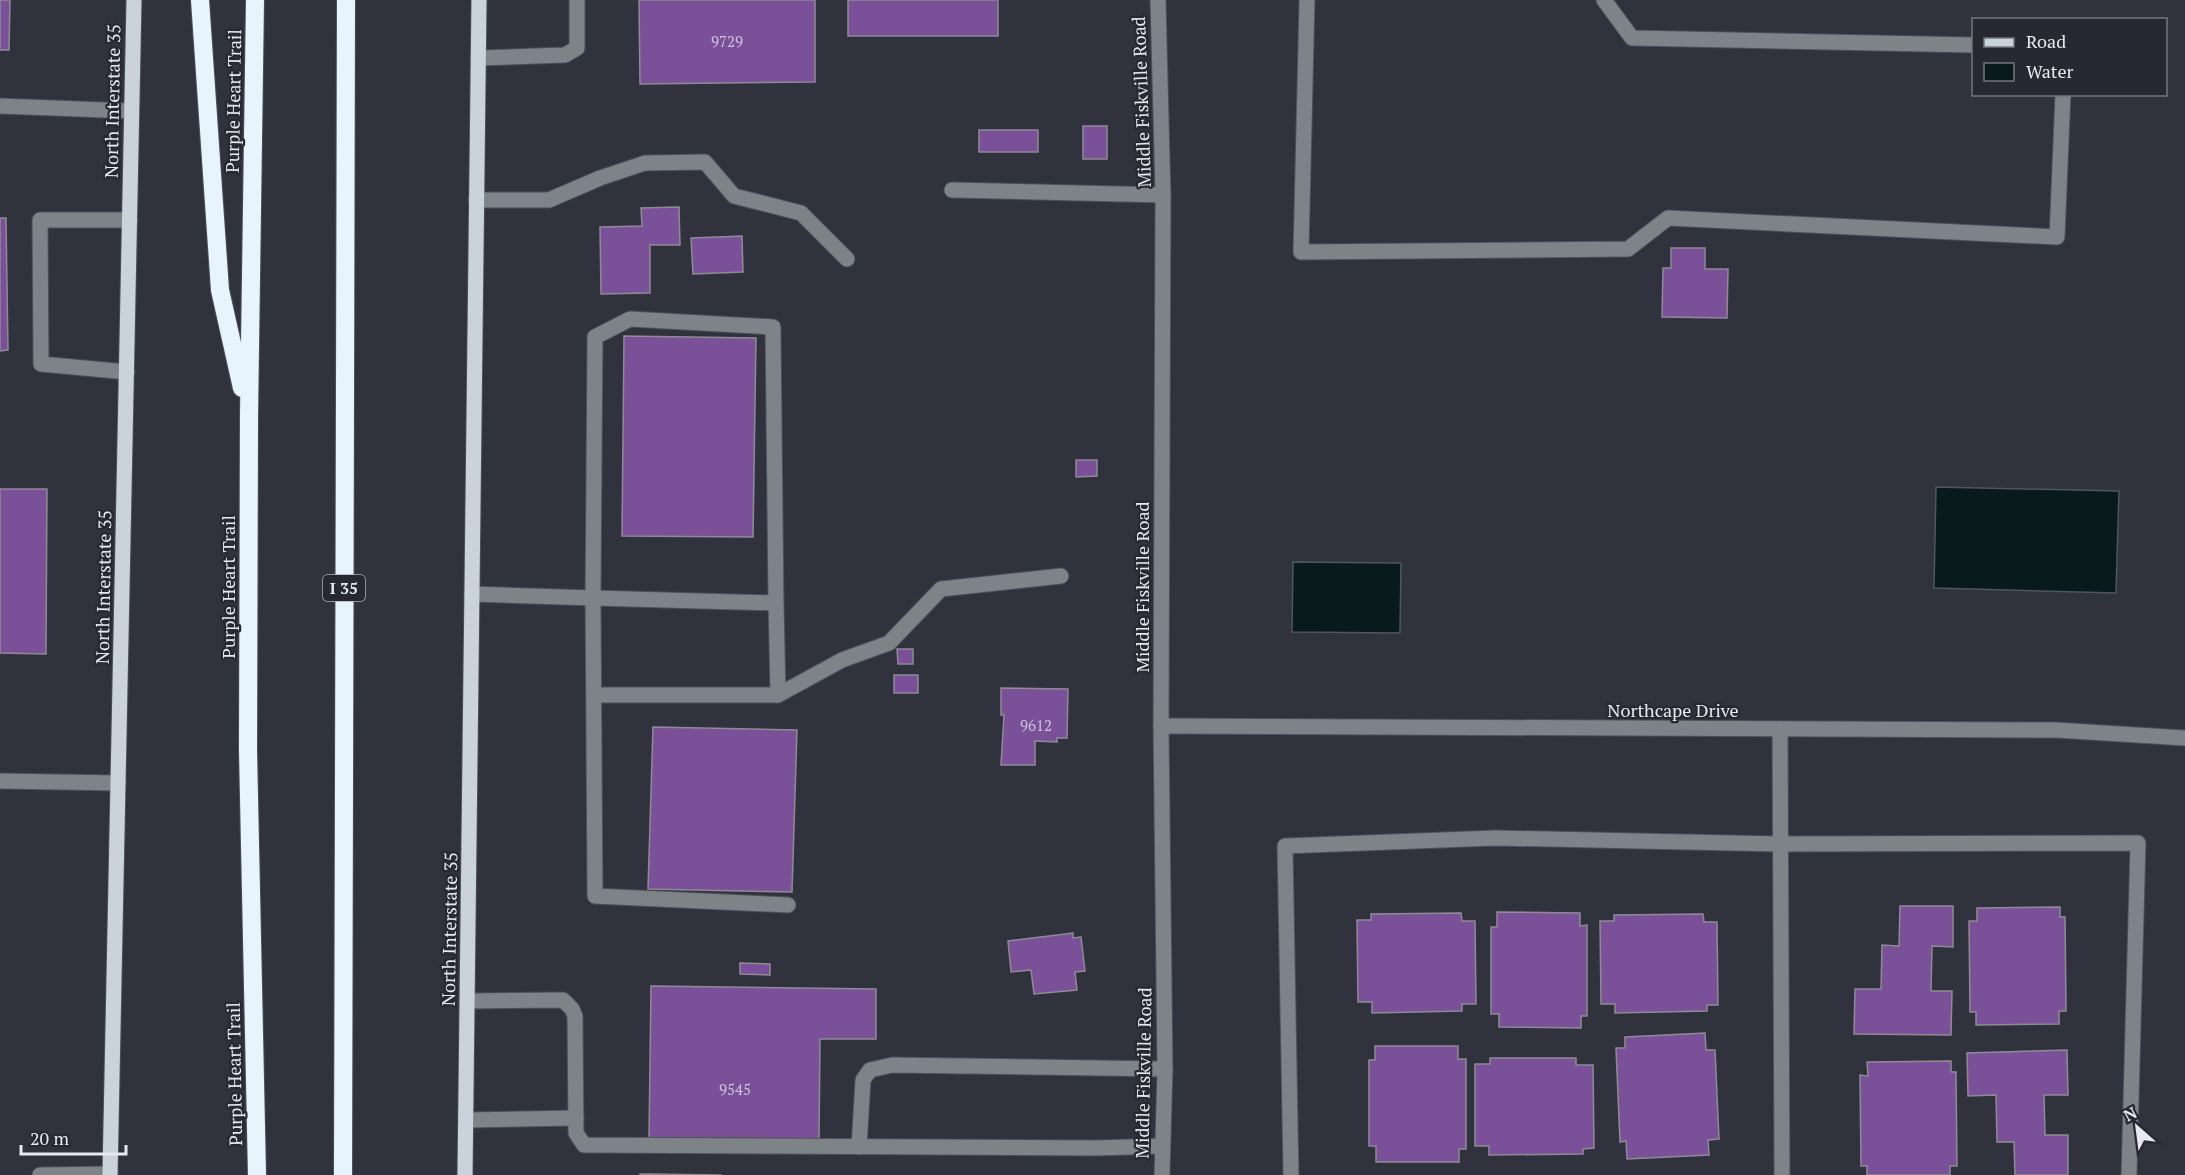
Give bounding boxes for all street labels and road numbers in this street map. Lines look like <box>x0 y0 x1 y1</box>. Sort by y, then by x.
street label: Middle Fiskville Road <box>1126 16 1156 188</box>
street label: North Interstate 35 <box>99 24 125 178</box>
street label: Purple Heart Trail <box>220 29 246 173</box>
street label: Middle Fiskville Road <box>1130 501 1154 673</box>
street label: North Interstate 35 <box>90 510 116 664</box>
street label: Purple Heart Trail <box>216 515 240 659</box>
road number: I 35 <box>323 575 365 601</box>
street label: Northcape Drive <box>1607 698 1739 722</box>
street label: North Interstate 35 <box>436 852 462 1006</box>
street label: Middle Fiskville Road <box>1130 987 1156 1159</box>
street label: Purple Heart Trail <box>221 1002 247 1146</box>

